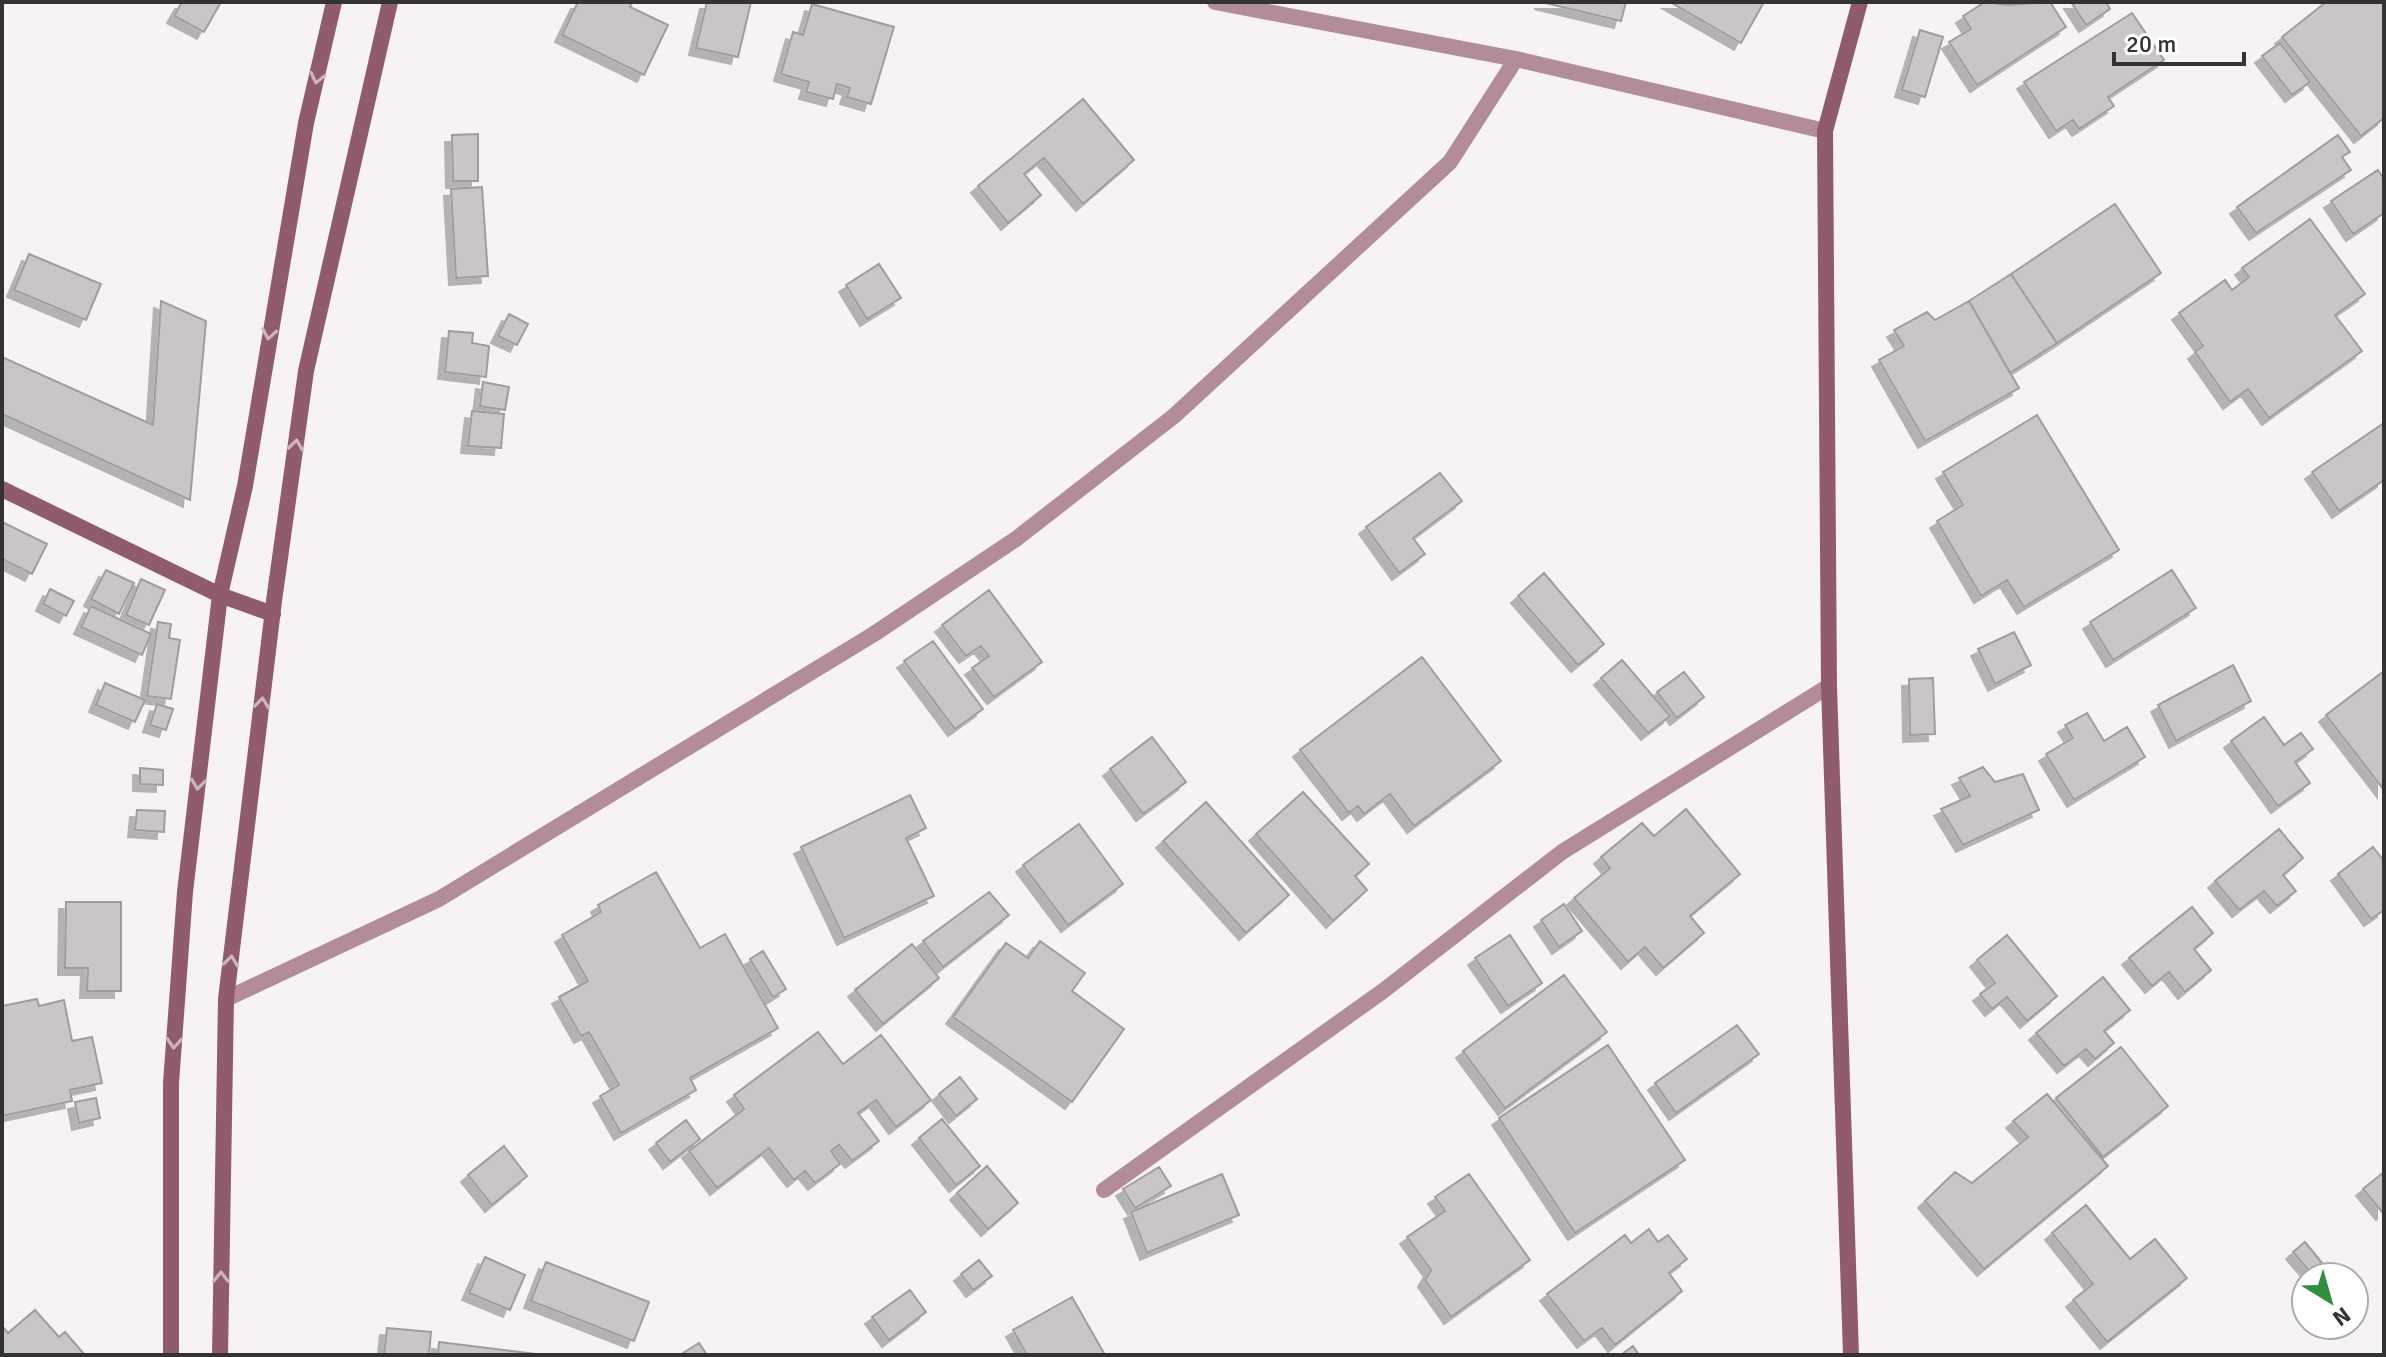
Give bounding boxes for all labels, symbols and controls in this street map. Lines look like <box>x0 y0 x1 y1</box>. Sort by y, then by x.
scale bar <box>2114 16 2244 66</box>
text: 20 m <box>2126 29 2176 59</box>
one-way arrow <box>309 71 326 84</box>
one-way arrow <box>262 327 279 340</box>
one-way arrow <box>287 439 304 452</box>
one-way arrow <box>253 696 270 710</box>
one-way arrow <box>189 778 206 791</box>
one-way arrow <box>222 954 239 968</box>
one-way arrow <box>166 1037 183 1050</box>
north arrow <box>2290 1261 2370 1341</box>
one-way arrow <box>212 1270 230 1283</box>
text: N <box>2327 1301 2356 1332</box>

